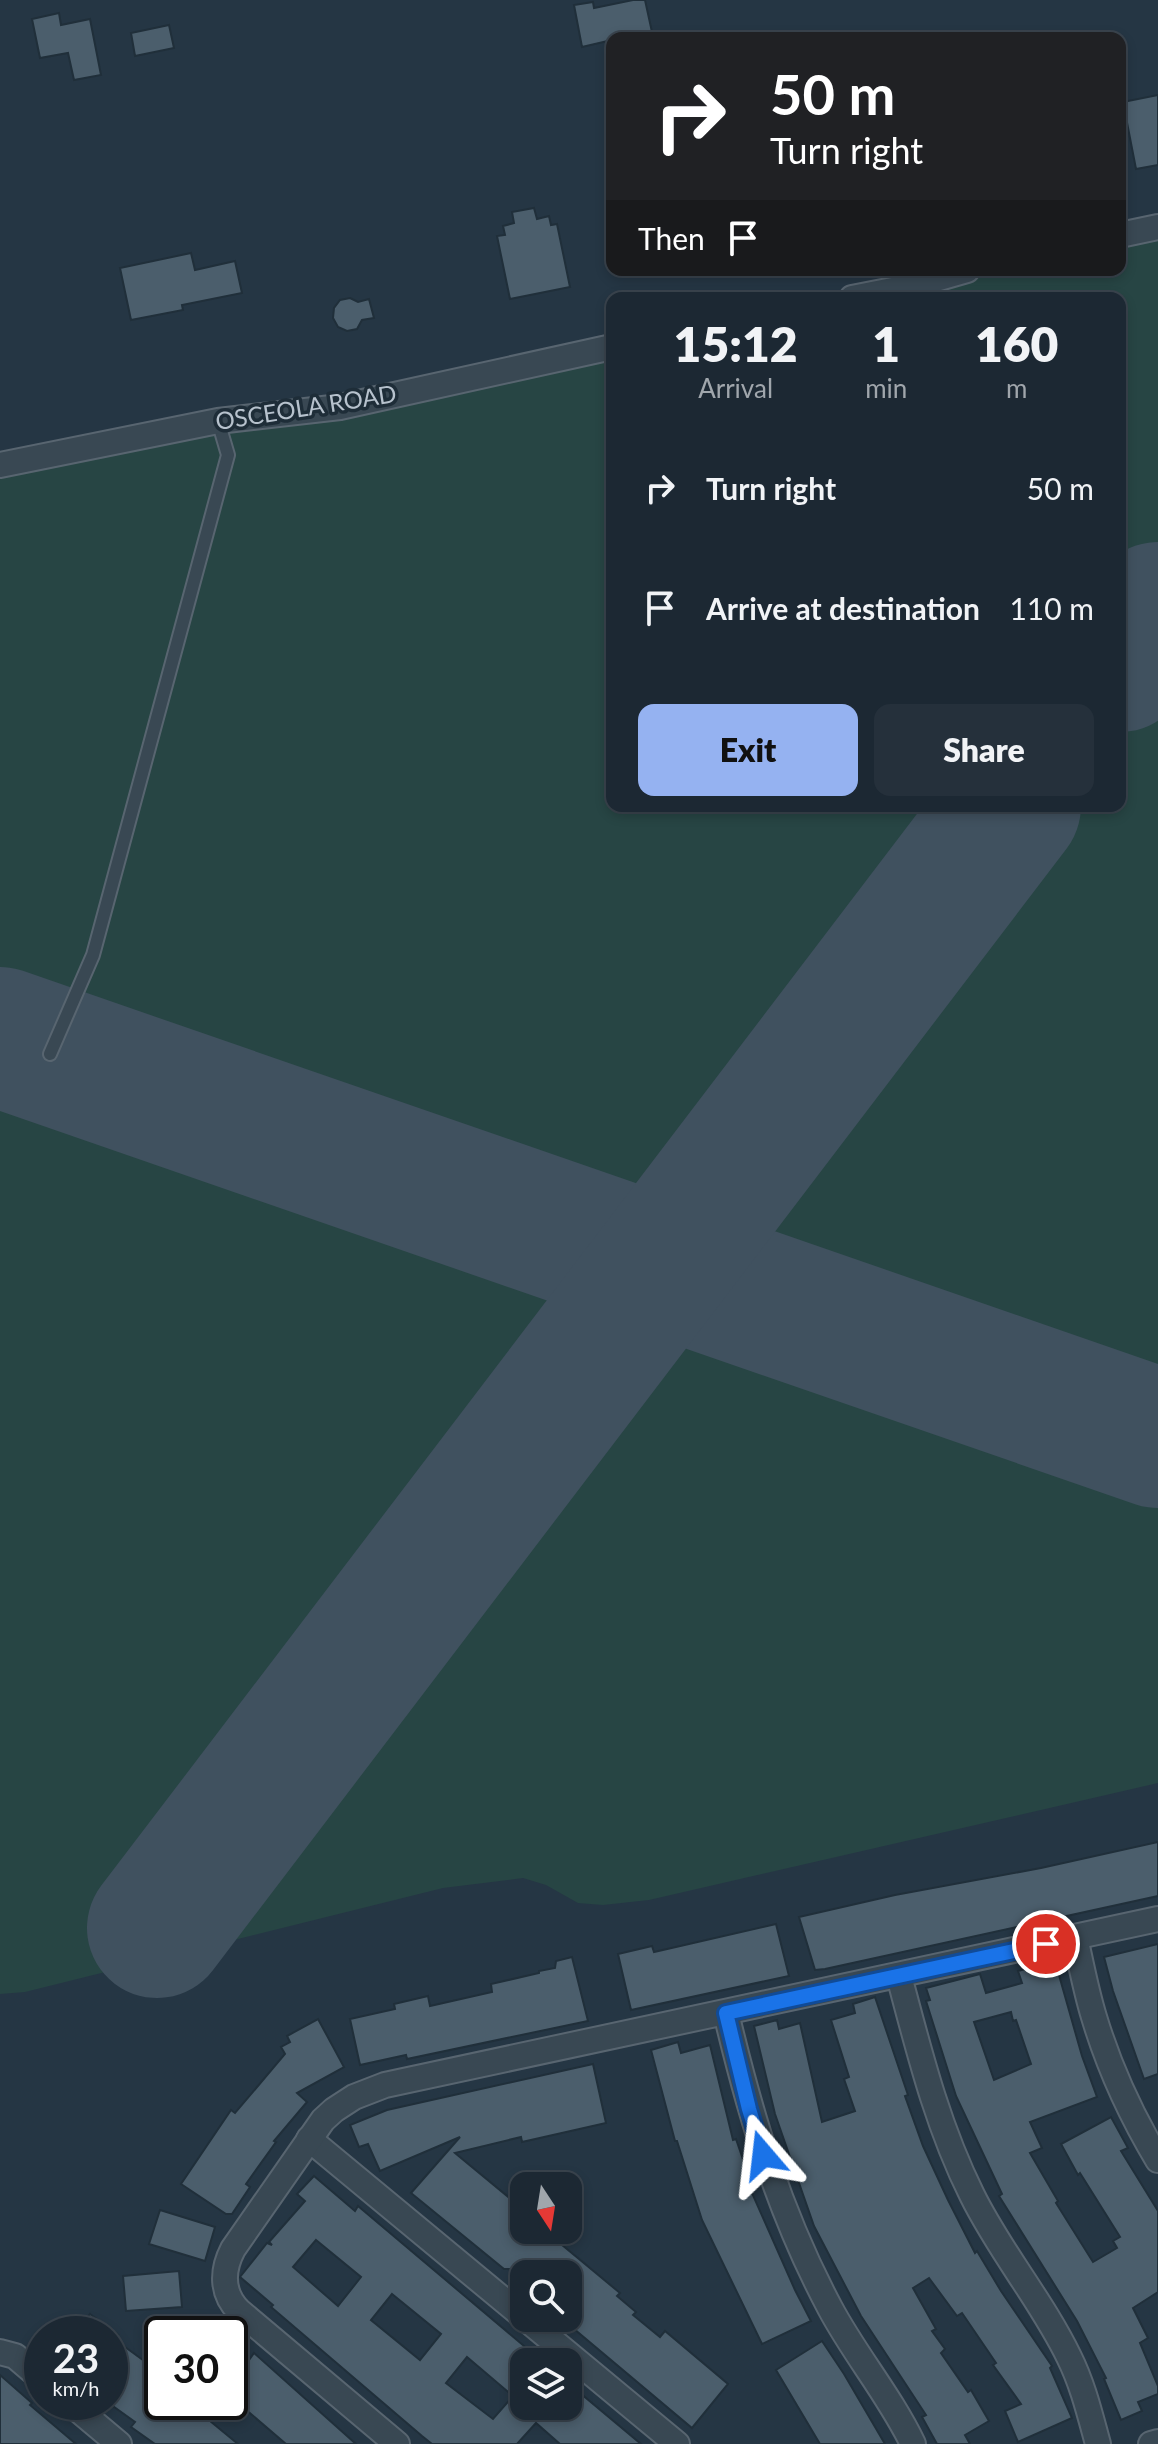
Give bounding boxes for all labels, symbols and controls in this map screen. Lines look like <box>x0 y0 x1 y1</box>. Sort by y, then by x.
text: 50 m <box>770 60 895 127</box>
icon: right <box>638 64 742 168</box>
text: Turn right <box>770 128 923 172</box>
icon: arrive <box>721 216 765 260</box>
text: Then <box>638 220 705 256</box>
text: 15:12 <box>674 315 798 372</box>
text: 1 <box>872 315 900 372</box>
text: 160 <box>975 315 1058 372</box>
text: Arrival <box>698 372 773 404</box>
text: min <box>865 372 907 404</box>
text: m <box>1006 372 1027 404</box>
street label: OSCEOLA ROAD <box>213 378 398 435</box>
icon: right <box>638 466 682 510</box>
text: Turn right <box>706 470 836 506</box>
text: 50 m <box>1027 470 1094 506</box>
icon: arrive <box>638 586 682 630</box>
text: Arrive at destination <box>706 590 980 626</box>
text: 110 m <box>1009 590 1094 626</box>
button: Exit <box>638 704 858 796</box>
button: Share <box>874 704 1094 796</box>
pin <box>1012 1910 1080 1978</box>
icon: arrive <box>1024 1922 1068 1966</box>
position arrow <box>721 2113 805 2197</box>
north arrow <box>510 2172 582 2244</box>
map controls <box>510 2172 582 2420</box>
button: search <box>510 2260 582 2332</box>
speed limit sign: 30 <box>144 2316 248 2420</box>
text: 23 <box>53 2334 99 2382</box>
button: layers <box>510 2348 582 2420</box>
text: km/h <box>53 2376 99 2400</box>

